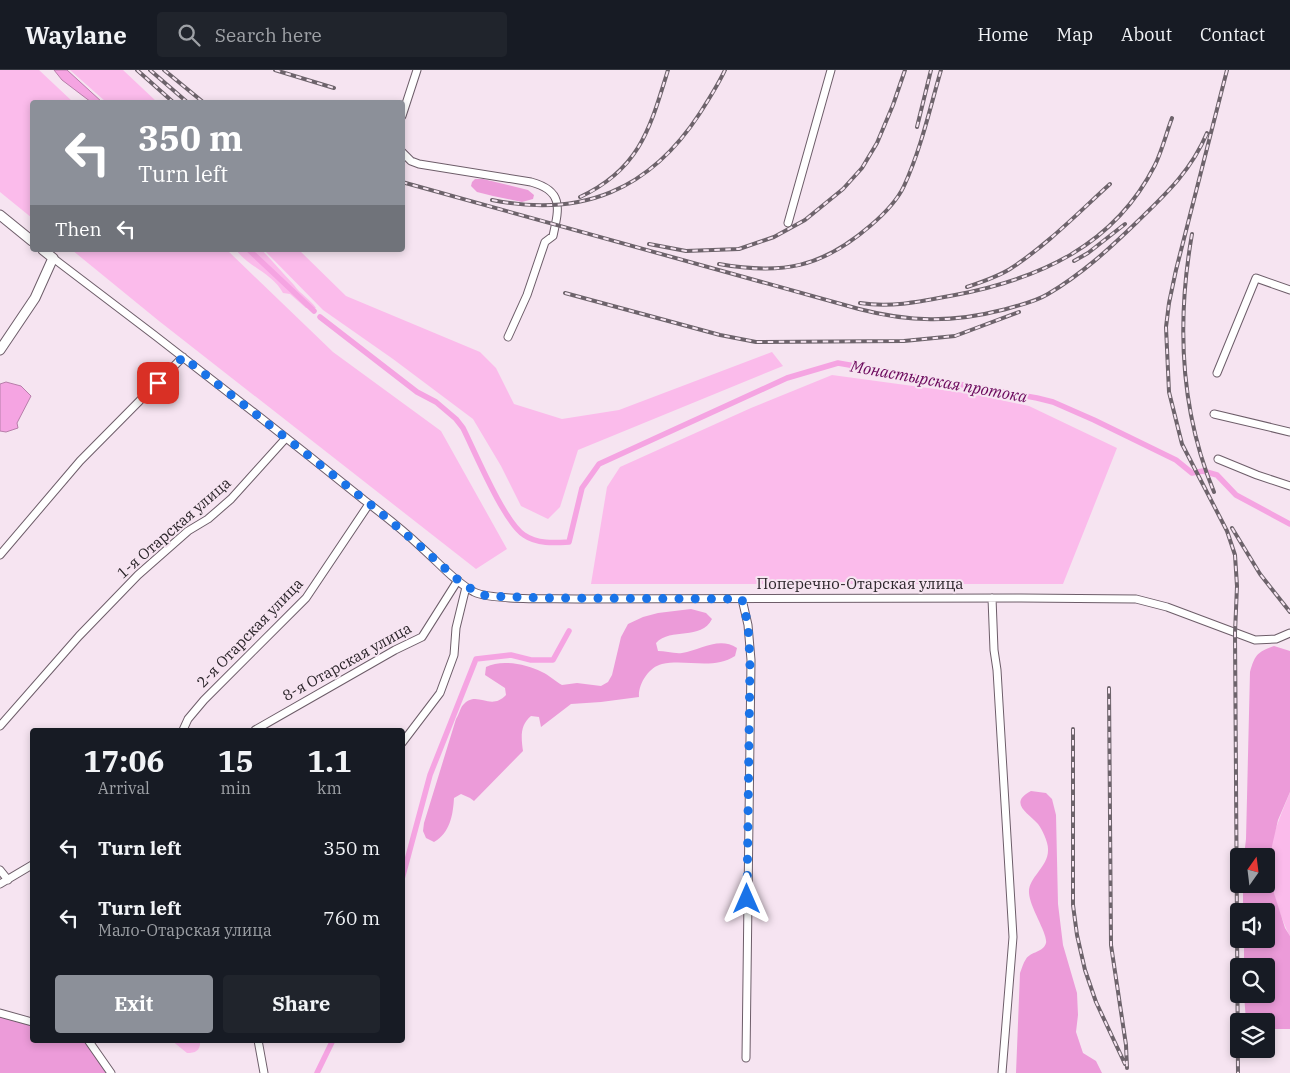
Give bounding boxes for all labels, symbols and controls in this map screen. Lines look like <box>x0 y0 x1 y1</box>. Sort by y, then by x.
search box <box>157 12 507 57</box>
text: Waylane <box>25 19 127 51</box>
icon: search <box>175 21 203 49</box>
text: Search here <box>215 23 322 47</box>
text: Home <box>977 23 1029 46</box>
text: Map <box>1057 23 1093 46</box>
text: About <box>1121 23 1172 46</box>
text: Contact <box>1200 23 1265 46</box>
text: 350 m <box>138 115 243 161</box>
icon: left <box>55 120 120 185</box>
text: Turn left <box>138 159 228 188</box>
icon: left <box>112 215 140 243</box>
text: Then <box>55 217 102 241</box>
water label: Монастырская протока <box>848 355 1029 406</box>
pin <box>137 362 179 404</box>
icon: arrive <box>144 369 172 397</box>
street label: 1-я Отарская улица <box>113 473 234 582</box>
street label: 2-я Отарская улица <box>193 574 307 691</box>
street label: Поперечно-Отарская улица <box>756 574 964 593</box>
street label: 8-я Отарская улица <box>279 618 415 705</box>
text: 17:06 <box>83 741 164 780</box>
text: 15 <box>218 741 254 780</box>
text: 1.1 <box>307 741 352 780</box>
text: Arrival <box>98 778 150 798</box>
text: min <box>221 778 251 798</box>
text: km <box>317 778 342 798</box>
icon: left <box>55 834 83 862</box>
text: Turn left <box>98 836 181 860</box>
text: 350 m <box>323 836 380 860</box>
north arrow <box>1230 848 1275 892</box>
map controls <box>1230 848 1275 1058</box>
position arrow <box>720 872 772 924</box>
text: Turn left <box>98 896 181 920</box>
button: sound <box>1230 903 1275 948</box>
icon: left <box>55 904 83 932</box>
text: 760 m <box>323 906 380 930</box>
text: Мало-Отарская улица <box>98 920 272 940</box>
button: search <box>1230 958 1275 1003</box>
button: Exit <box>55 975 213 1033</box>
button: Share <box>223 975 380 1033</box>
button: layers <box>1230 1013 1275 1058</box>

